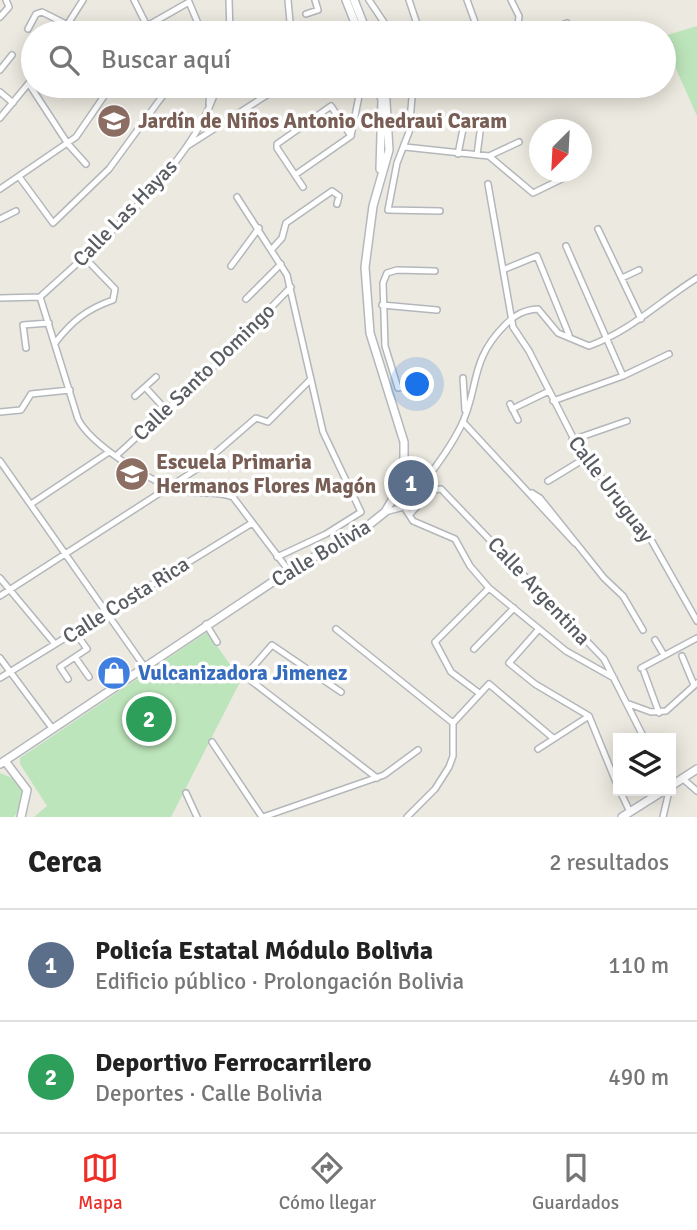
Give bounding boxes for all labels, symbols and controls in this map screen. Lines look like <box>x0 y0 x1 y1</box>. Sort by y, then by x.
search box <box>21 21 676 98</box>
icon: search <box>45 41 83 79</box>
text: Buscar aquí <box>101 44 231 76</box>
school or university icon: Jardín de Niños Antonio Chedraui Caram <box>95 102 133 140</box>
place label: Jardín de Niños Antonio Chedraui Caram <box>138 108 507 134</box>
north arrow <box>529 119 592 182</box>
street label: Calle Las Hayas <box>67 154 183 272</box>
street label: Calle Santo Domingo <box>128 298 280 446</box>
your location <box>400 367 434 401</box>
street label: Calle Uruguay <box>563 431 659 547</box>
place label: Escuela Primaria Hermanos Flores Magón <box>156 449 376 499</box>
school or university icon: Escuela Primaria Hermanos Flores Magón <box>113 455 151 493</box>
pin: 1 <box>388 457 434 509</box>
street label: Calle Bolivia <box>267 513 375 593</box>
street label: Calle Argentina <box>482 531 596 651</box>
street label: Calle Costa Rica <box>58 551 194 649</box>
shop icon: Vulcanizadora Jimenez <box>95 654 133 692</box>
place label: Vulcanizadora Jimenez <box>138 660 347 686</box>
pin: 2 <box>126 693 172 745</box>
map controls <box>613 733 676 796</box>
button: layers <box>613 733 676 796</box>
text: Cerca <box>28 844 102 881</box>
text: 2 resultados <box>549 848 669 877</box>
text: Policía Estatal Módulo Bolivia <box>95 935 433 967</box>
text: 1 <box>45 951 57 980</box>
text: 110 m <box>608 951 669 980</box>
text: Edificio público · Prolongación Bolivia <box>95 967 464 996</box>
text: Deportivo Ferrocarrilero <box>95 1047 372 1079</box>
text: 2 <box>45 1063 57 1092</box>
text: 490 m <box>608 1063 669 1092</box>
text: Deportes · Calle Bolivia <box>95 1079 323 1108</box>
tab: Mapa <box>78 1149 123 1215</box>
tab: Cómo llegar <box>279 1149 376 1215</box>
tab: Guardados <box>532 1149 619 1215</box>

